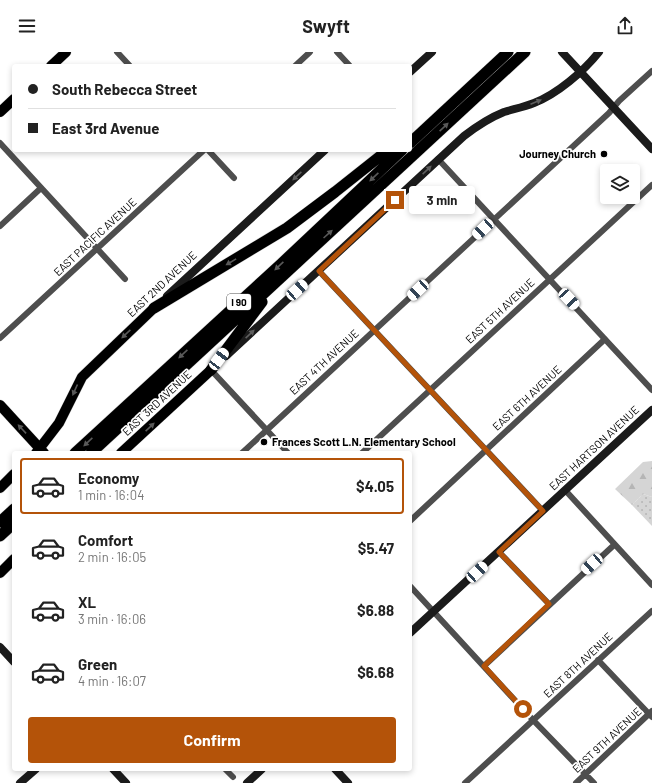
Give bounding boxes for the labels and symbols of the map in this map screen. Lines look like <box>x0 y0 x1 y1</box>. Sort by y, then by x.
one-way arrow <box>530 99 541 105</box>
one-way arrow <box>439 122 449 132</box>
place label: Journey Church <box>519 147 596 160</box>
marker: Journey Church <box>599 149 609 159</box>
one-way arrow <box>422 165 432 174</box>
one-way arrow <box>292 172 302 181</box>
one-way arrow <box>369 172 379 181</box>
callout: 3 min <box>409 186 475 214</box>
route end <box>386 191 404 209</box>
street label: EAST PACIFIC AVENUE <box>51 195 139 278</box>
car <box>470 216 496 242</box>
one-way arrow <box>323 230 332 239</box>
street label: EAST 2ND AVENUE <box>124 248 199 319</box>
one-way arrow <box>225 258 237 265</box>
one-way arrow <box>274 261 284 270</box>
street label: EAST 5TH AVENUE <box>463 275 537 346</box>
car <box>405 277 431 303</box>
car <box>284 278 310 302</box>
car <box>556 286 582 312</box>
road number: I 90 <box>227 294 251 310</box>
street label: EAST 4TH AVENUE <box>286 326 361 397</box>
one-way arrow <box>122 329 131 338</box>
one-way arrow <box>245 330 255 339</box>
car <box>207 346 231 372</box>
one-way arrow <box>178 349 188 358</box>
street label: EAST 6TH AVENUE <box>490 362 564 433</box>
street label: EAST 3RD AVENUE <box>120 367 194 438</box>
one-way arrow <box>72 384 78 395</box>
street label: EAST HARTSON AVENUE <box>546 402 641 493</box>
one-way arrow <box>145 422 155 431</box>
one-way arrow <box>17 424 27 434</box>
place label: Frances Scott L.N. Elementary School <box>272 435 456 448</box>
one-way arrow <box>82 437 93 446</box>
marker: Frances Scott L.N. Elementary School <box>259 437 269 447</box>
car <box>579 552 605 576</box>
car <box>464 559 490 585</box>
street label: EAST 8TH AVENUE <box>541 629 615 700</box>
route start <box>514 700 532 718</box>
street label: EAST 9TH AVENUE <box>570 704 644 775</box>

